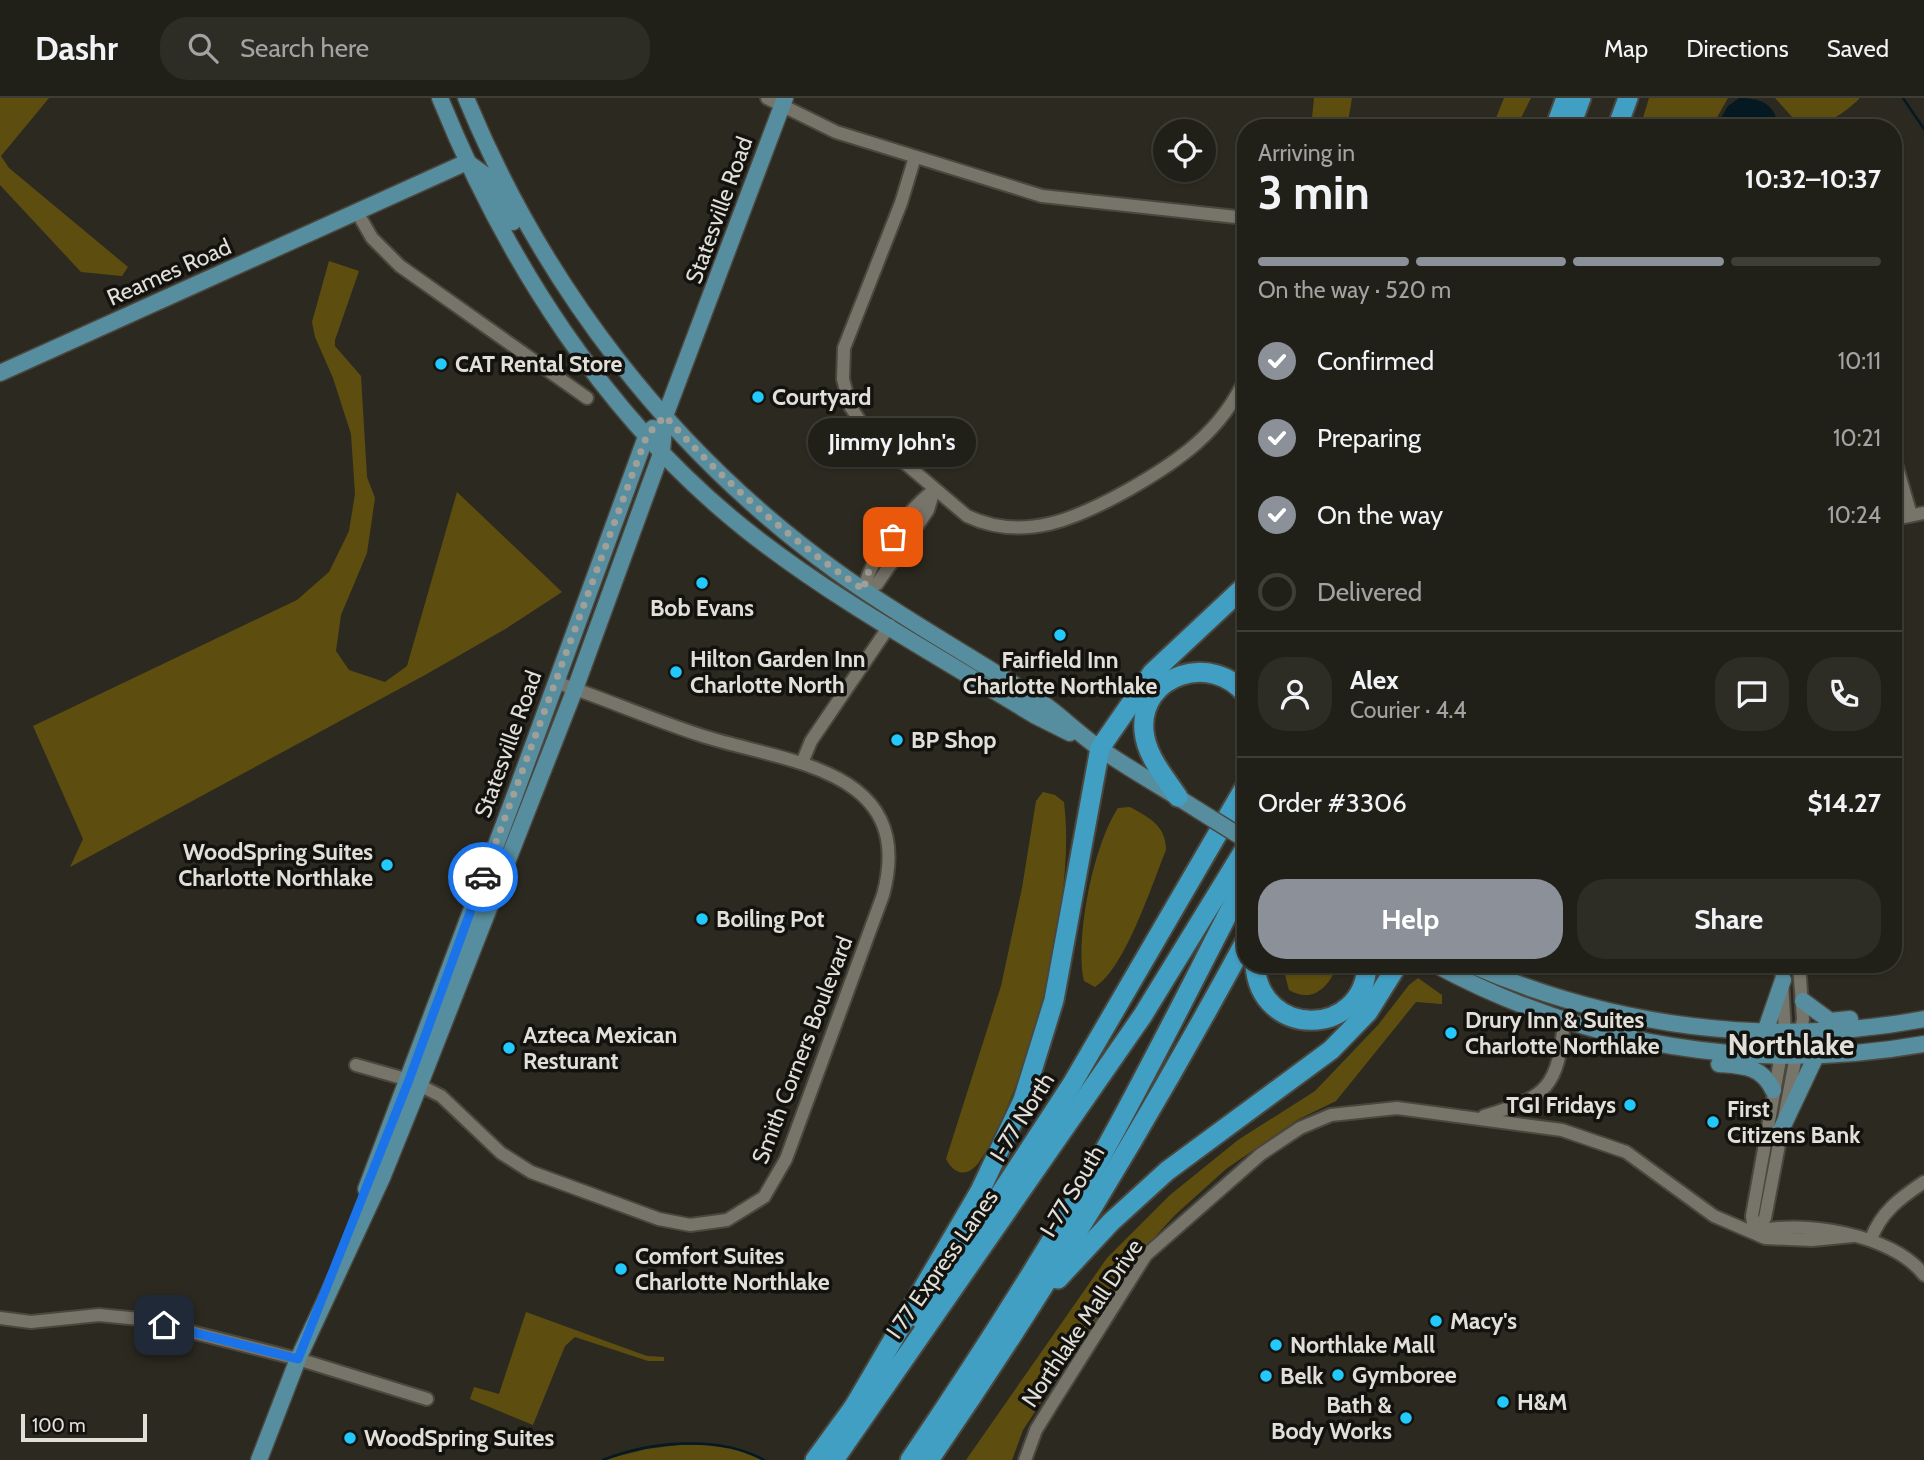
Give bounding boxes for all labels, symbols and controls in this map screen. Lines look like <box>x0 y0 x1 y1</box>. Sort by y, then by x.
search box <box>160 17 650 80</box>
text: Dashr <box>35 28 118 68</box>
icon: search <box>184 29 222 67</box>
text: Search here <box>240 32 369 64</box>
text: Map <box>1604 34 1648 63</box>
text: Directions <box>1686 34 1789 63</box>
text: Saved <box>1827 34 1889 63</box>
map controls <box>1153 119 1216 182</box>
button: locate <box>1153 119 1216 182</box>
street label: Statesville Road <box>679 133 759 287</box>
text: Arriving in <box>1258 139 1355 167</box>
text: 10:32–10:37 <box>1745 163 1881 195</box>
text: 3 min <box>1258 165 1370 221</box>
street label: Reames Road <box>103 232 235 312</box>
text: On the way · 520 m <box>1258 276 1451 304</box>
icon: check <box>1258 342 1296 380</box>
text: Confirmed <box>1317 345 1434 377</box>
text: 10:11 <box>1838 347 1881 375</box>
place label: CAT Rental Store <box>455 350 623 378</box>
marker: CAT Rental Store <box>433 356 449 372</box>
place label: Courtyard <box>772 383 871 411</box>
marker: Courtyard <box>750 389 766 405</box>
callout: Jimmy John's <box>809 418 977 467</box>
icon: check <box>1258 419 1296 457</box>
text: Preparing <box>1317 422 1421 454</box>
text: 10:21 <box>1833 424 1881 452</box>
text: Jimmy John's <box>829 428 955 456</box>
icon: check <box>1258 496 1296 534</box>
text: On the way <box>1317 499 1443 531</box>
text: 10:24 <box>1827 501 1881 529</box>
pin <box>863 507 923 567</box>
icon: bag <box>874 518 912 556</box>
marker: Bob Evans <box>694 575 710 591</box>
text: Delivered <box>1317 576 1422 608</box>
place label: Bob Evans <box>650 594 754 622</box>
marker: Fairfield Inn Charlotte Northlake <box>1052 627 1068 643</box>
place label: Hilton Garden Inn Charlotte North <box>690 645 866 699</box>
place label: Fairfield Inn Charlotte Northlake <box>963 646 1158 700</box>
button: person <box>1258 657 1332 731</box>
button: chat <box>1715 657 1789 731</box>
button: phone <box>1807 657 1881 731</box>
marker: Hilton Garden Inn Charlotte North <box>668 664 684 680</box>
text: Alex <box>1350 664 1399 696</box>
street label: Statesville Road <box>468 667 548 821</box>
text: Courier · 4.4 <box>1350 696 1467 724</box>
place label: BP Shop <box>911 726 996 754</box>
marker: BP Shop <box>889 732 905 748</box>
text: Order #3306 <box>1258 787 1407 819</box>
text: $14.27 <box>1807 787 1881 819</box>
place label: WoodSpring Suites Charlotte Northlake <box>178 838 373 892</box>
courier <box>448 842 518 912</box>
marker: WoodSpring Suites Charlotte Northlake <box>379 857 395 873</box>
icon: car <box>464 858 502 896</box>
button: Help <box>1258 879 1563 959</box>
button: Share <box>1577 879 1881 959</box>
place label: Boiling Pot <box>716 905 824 933</box>
marker: Boiling Pot <box>694 911 710 927</box>
street label: Smith Corners Boulevard <box>746 932 858 1168</box>
place label: Drury Inn & Suites Charlotte Northlake <box>1465 1006 1660 1060</box>
place label: Azteca Mexican Resturant <box>523 1021 677 1075</box>
marker: Drury Inn & Suites Charlotte Northlake <box>1443 1025 1459 1041</box>
district label: Northlake <box>1728 1026 1854 1063</box>
marker: Azteca Mexican Resturant <box>501 1040 517 1056</box>
street label: I-77 North <box>984 1067 1060 1167</box>
place label: TGI Fridays <box>1506 1091 1616 1119</box>
place label: First Citizens Bank <box>1727 1095 1861 1149</box>
marker: TGI Fridays <box>1622 1097 1638 1113</box>
marker: First Citizens Bank <box>1705 1114 1721 1130</box>
street label: I-77 South <box>1034 1140 1110 1242</box>
street label: I 77 Express Lanes <box>880 1184 1004 1344</box>
street label: Northlake Mall Drive <box>1015 1234 1149 1412</box>
place label: Comfort Suites Charlotte Northlake <box>635 1242 830 1296</box>
marker: Comfort Suites Charlotte Northlake <box>613 1261 629 1277</box>
pin <box>134 1295 194 1355</box>
icon: home <box>145 1306 183 1344</box>
place label: Macy's <box>1450 1307 1517 1335</box>
marker: Macy's <box>1428 1313 1444 1329</box>
place label: Northlake Mall <box>1290 1331 1435 1359</box>
marker: Northlake Mall <box>1268 1337 1284 1353</box>
place label: Gymboree <box>1352 1361 1457 1389</box>
place label: Belk <box>1280 1362 1324 1390</box>
marker: Gymboree <box>1330 1367 1346 1383</box>
marker: Belk <box>1258 1368 1274 1384</box>
place label: H&M <box>1517 1388 1567 1416</box>
place label: Bath & Body Works <box>1271 1391 1393 1445</box>
marker: H&M <box>1495 1394 1511 1410</box>
marker: Bath & Body Works <box>1398 1410 1414 1426</box>
scale bar <box>21 1411 147 1443</box>
text: 100 m <box>32 1414 86 1437</box>
place label: WoodSpring Suites <box>364 1424 554 1452</box>
marker: WoodSpring Suites <box>342 1430 358 1446</box>

